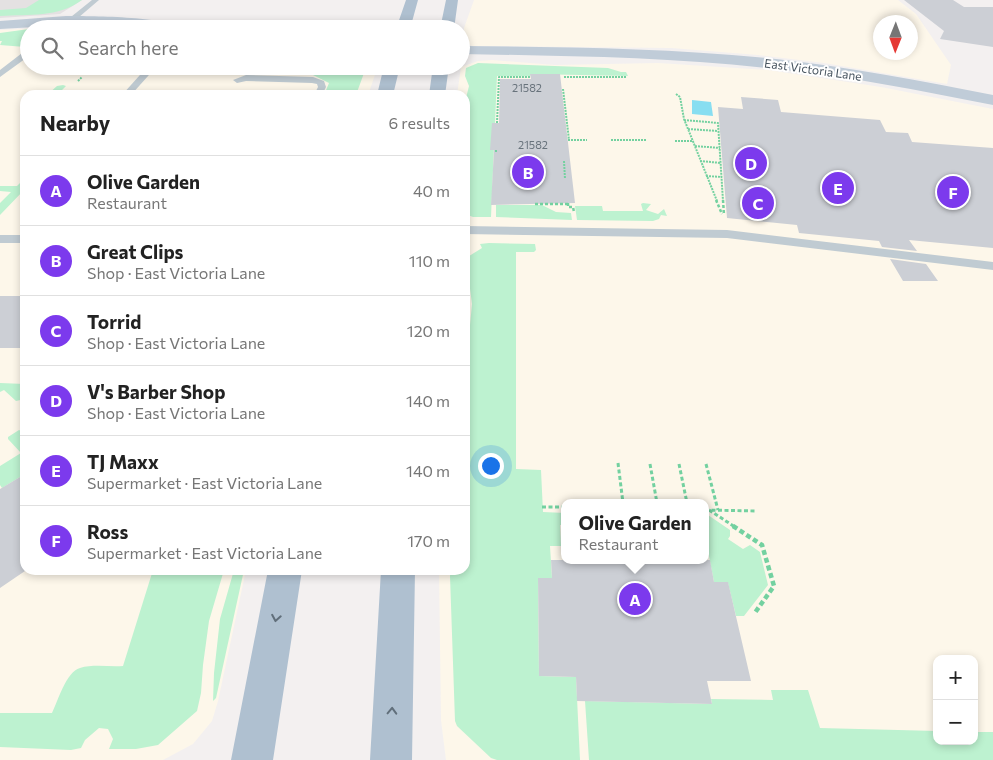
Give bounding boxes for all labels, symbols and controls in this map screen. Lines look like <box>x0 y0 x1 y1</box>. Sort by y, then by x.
north arrow <box>873 15 918 60</box>
search box <box>20 20 470 75</box>
icon: search <box>38 34 66 62</box>
text: Search here <box>78 36 178 59</box>
street label: East Victoria Lane <box>764 55 863 83</box>
house number: 21582 <box>512 81 542 94</box>
text: Nearby <box>40 110 110 135</box>
text: 6 results <box>389 113 450 132</box>
house number: 21582 <box>518 138 548 151</box>
pin: D <box>735 144 767 182</box>
pin: B <box>512 153 544 191</box>
pin: E <box>822 169 854 207</box>
text: Olive Garden <box>87 170 200 193</box>
pin: F <box>937 173 969 211</box>
text: A <box>50 181 62 200</box>
text: 40 m <box>413 181 450 200</box>
pin: C <box>742 184 774 222</box>
text: Restaurant <box>87 193 167 212</box>
text: Great Clips <box>87 240 183 263</box>
text: B <box>51 251 61 270</box>
text: 110 m <box>409 251 450 270</box>
text: Shop · East Victoria Lane <box>87 263 265 282</box>
text: Torrid <box>87 310 141 333</box>
text: C <box>51 321 61 340</box>
text: 120 m <box>407 321 450 340</box>
text: Shop · East Victoria Lane <box>87 333 265 352</box>
text: V's Barber Shop <box>87 380 225 403</box>
text: D <box>50 391 62 410</box>
text: 140 m <box>406 391 450 410</box>
text: Shop · East Victoria Lane <box>87 403 265 422</box>
text: TJ Maxx <box>87 450 159 473</box>
your location <box>478 453 504 479</box>
text: E <box>51 461 61 480</box>
text: 140 m <box>406 461 450 480</box>
text: Supermarket · East Victoria Lane <box>87 473 322 492</box>
popup <box>561 499 709 564</box>
text: Olive Garden <box>578 511 692 534</box>
text: Ross <box>87 520 128 543</box>
text: F <box>51 531 61 550</box>
text: 170 m <box>407 531 450 550</box>
text: Restaurant <box>578 534 659 553</box>
text: Supermarket · East Victoria Lane <box>87 543 322 562</box>
pin: A <box>619 580 651 618</box>
one-way arrow <box>272 614 282 622</box>
map controls <box>933 655 978 745</box>
button: + <box>933 655 978 700</box>
button: − <box>933 700 978 745</box>
one-way arrow <box>387 707 398 715</box>

